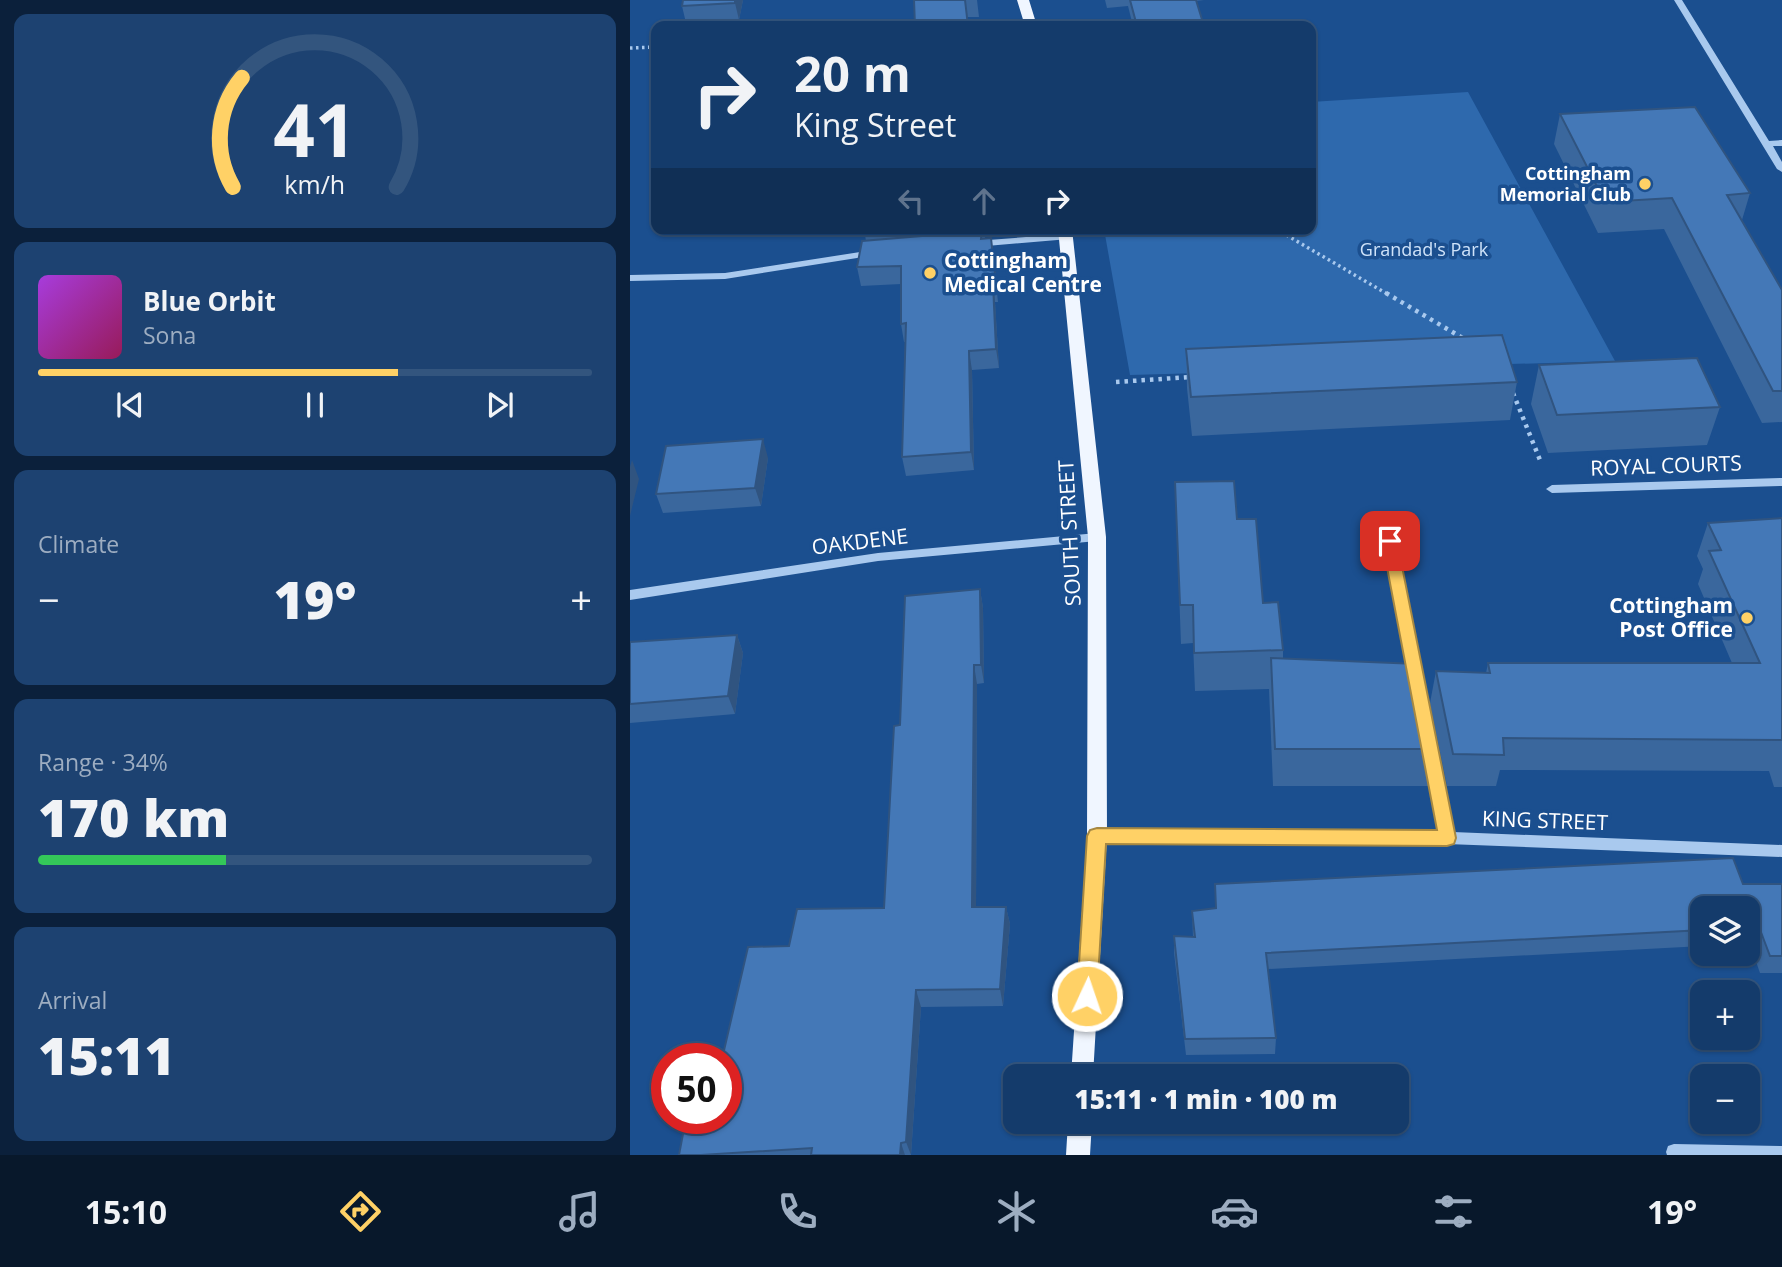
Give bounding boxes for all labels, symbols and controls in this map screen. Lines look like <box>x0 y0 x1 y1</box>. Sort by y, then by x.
text: 20 m <box>794 40 911 106</box>
icon: right <box>679 49 770 140</box>
text: 41 <box>273 79 357 178</box>
text: King Street <box>794 103 956 146</box>
place label: Cottingham Memorial Club <box>1500 161 1631 206</box>
text: km/h <box>285 167 345 201</box>
marker: Cottingham Memorial Club <box>1637 176 1653 192</box>
icon: left <box>892 182 930 220</box>
icon: ahead <box>965 182 1003 220</box>
icon: right <box>1038 182 1076 220</box>
park label: Grandad's Park <box>1360 237 1489 261</box>
place label: Cottingham Medical Centre <box>944 246 1102 298</box>
marker: Cottingham Medical Centre <box>922 265 938 281</box>
text: Blue Orbit <box>143 283 276 319</box>
text: Sona <box>143 319 196 351</box>
icon: previous <box>111 386 149 424</box>
icon: pause <box>296 386 334 424</box>
icon: next <box>481 386 519 424</box>
street label: ROYAL COURTS <box>1590 448 1742 482</box>
street label: SOUTH STREET <box>1051 459 1087 607</box>
pin <box>1360 511 1420 571</box>
street label: OAKDENE <box>810 521 910 561</box>
icon: arrive <box>1371 522 1409 560</box>
text: Climate <box>38 528 119 560</box>
text: 19° <box>274 563 356 634</box>
text: − <box>38 573 60 625</box>
text: + <box>570 573 592 625</box>
place label: Cottingham Post Office <box>1609 591 1733 643</box>
marker: Cottingham Post Office <box>1739 610 1755 626</box>
text: Range · 34% <box>38 746 168 778</box>
text: 170 km <box>38 781 229 852</box>
street label: KING STREET <box>1481 804 1609 836</box>
map controls <box>1690 896 1760 1134</box>
button: layers <box>1690 896 1760 966</box>
position arrow <box>1050 959 1124 1033</box>
button: + <box>1690 980 1760 1050</box>
text: Arrival <box>38 984 107 1016</box>
text: 15:11 <box>38 1019 175 1090</box>
speed limit sign: 50 <box>651 1043 742 1134</box>
button: − <box>1690 1064 1760 1134</box>
text: 15:11 · 1 min · 100 m <box>1075 1081 1337 1117</box>
icon: directions <box>336 1187 385 1236</box>
icon: music <box>555 1187 604 1236</box>
icon: phone <box>773 1187 822 1236</box>
icon: climate <box>992 1187 1041 1236</box>
icon: car <box>1210 1187 1259 1236</box>
icon: filters <box>1429 1187 1478 1236</box>
text: 15:10 <box>85 1190 167 1233</box>
text: 19° <box>1647 1190 1697 1233</box>

